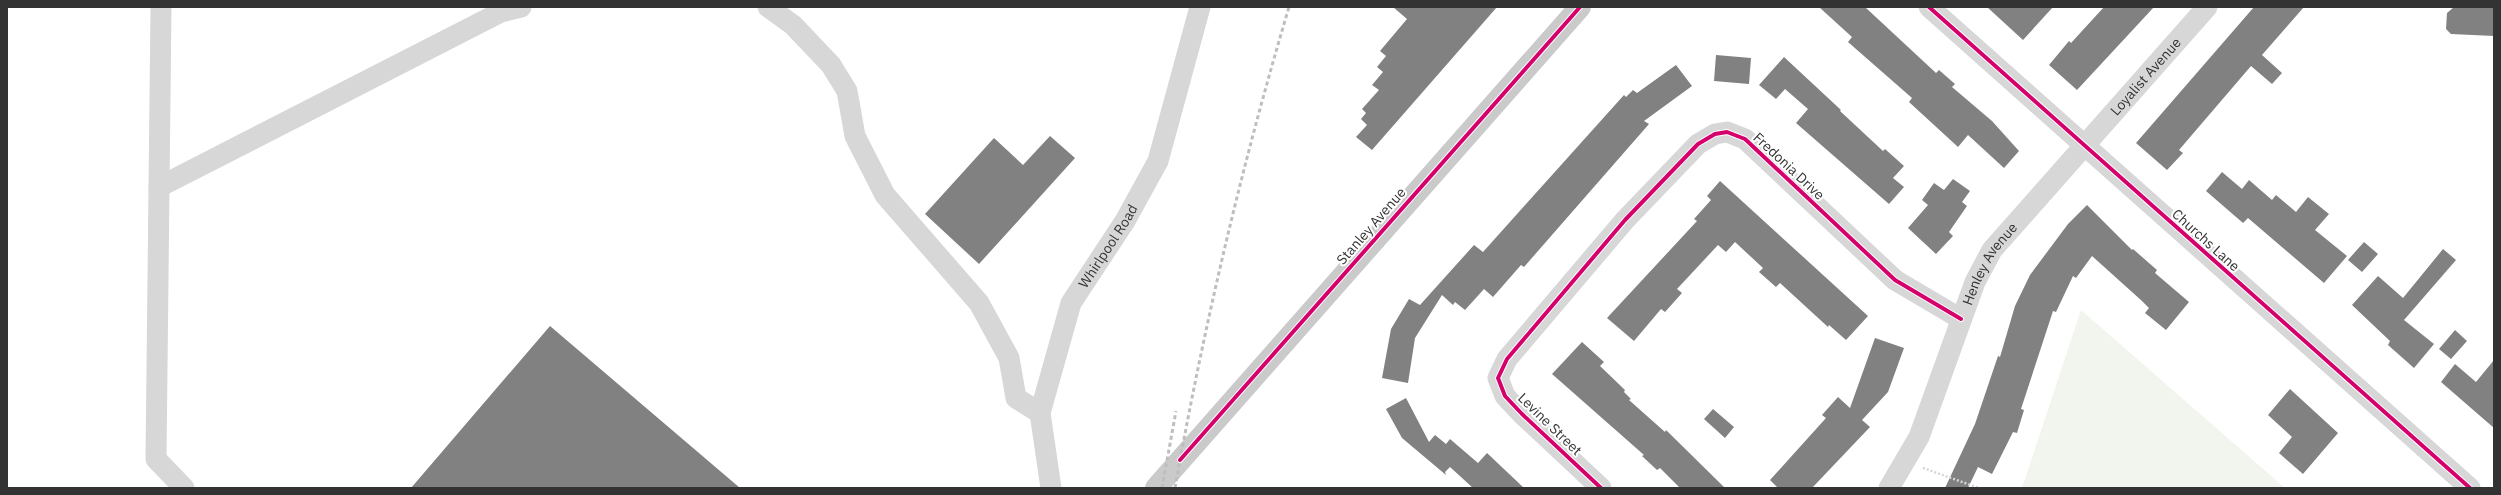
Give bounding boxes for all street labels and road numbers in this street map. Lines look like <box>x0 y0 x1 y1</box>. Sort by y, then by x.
street label: Loyalist Avenue <box>2106 34 2185 119</box>
street label: Fredonia Drive <box>1750 128 1829 204</box>
street label: Stanley Avenue <box>1332 183 1410 268</box>
street label: Whirlpool Road <box>1074 201 1141 291</box>
street label: Churchs Lane <box>2168 205 2244 275</box>
street label: Henley Avenue <box>1958 218 2021 308</box>
street label: Levine Street <box>1514 389 1586 459</box>

